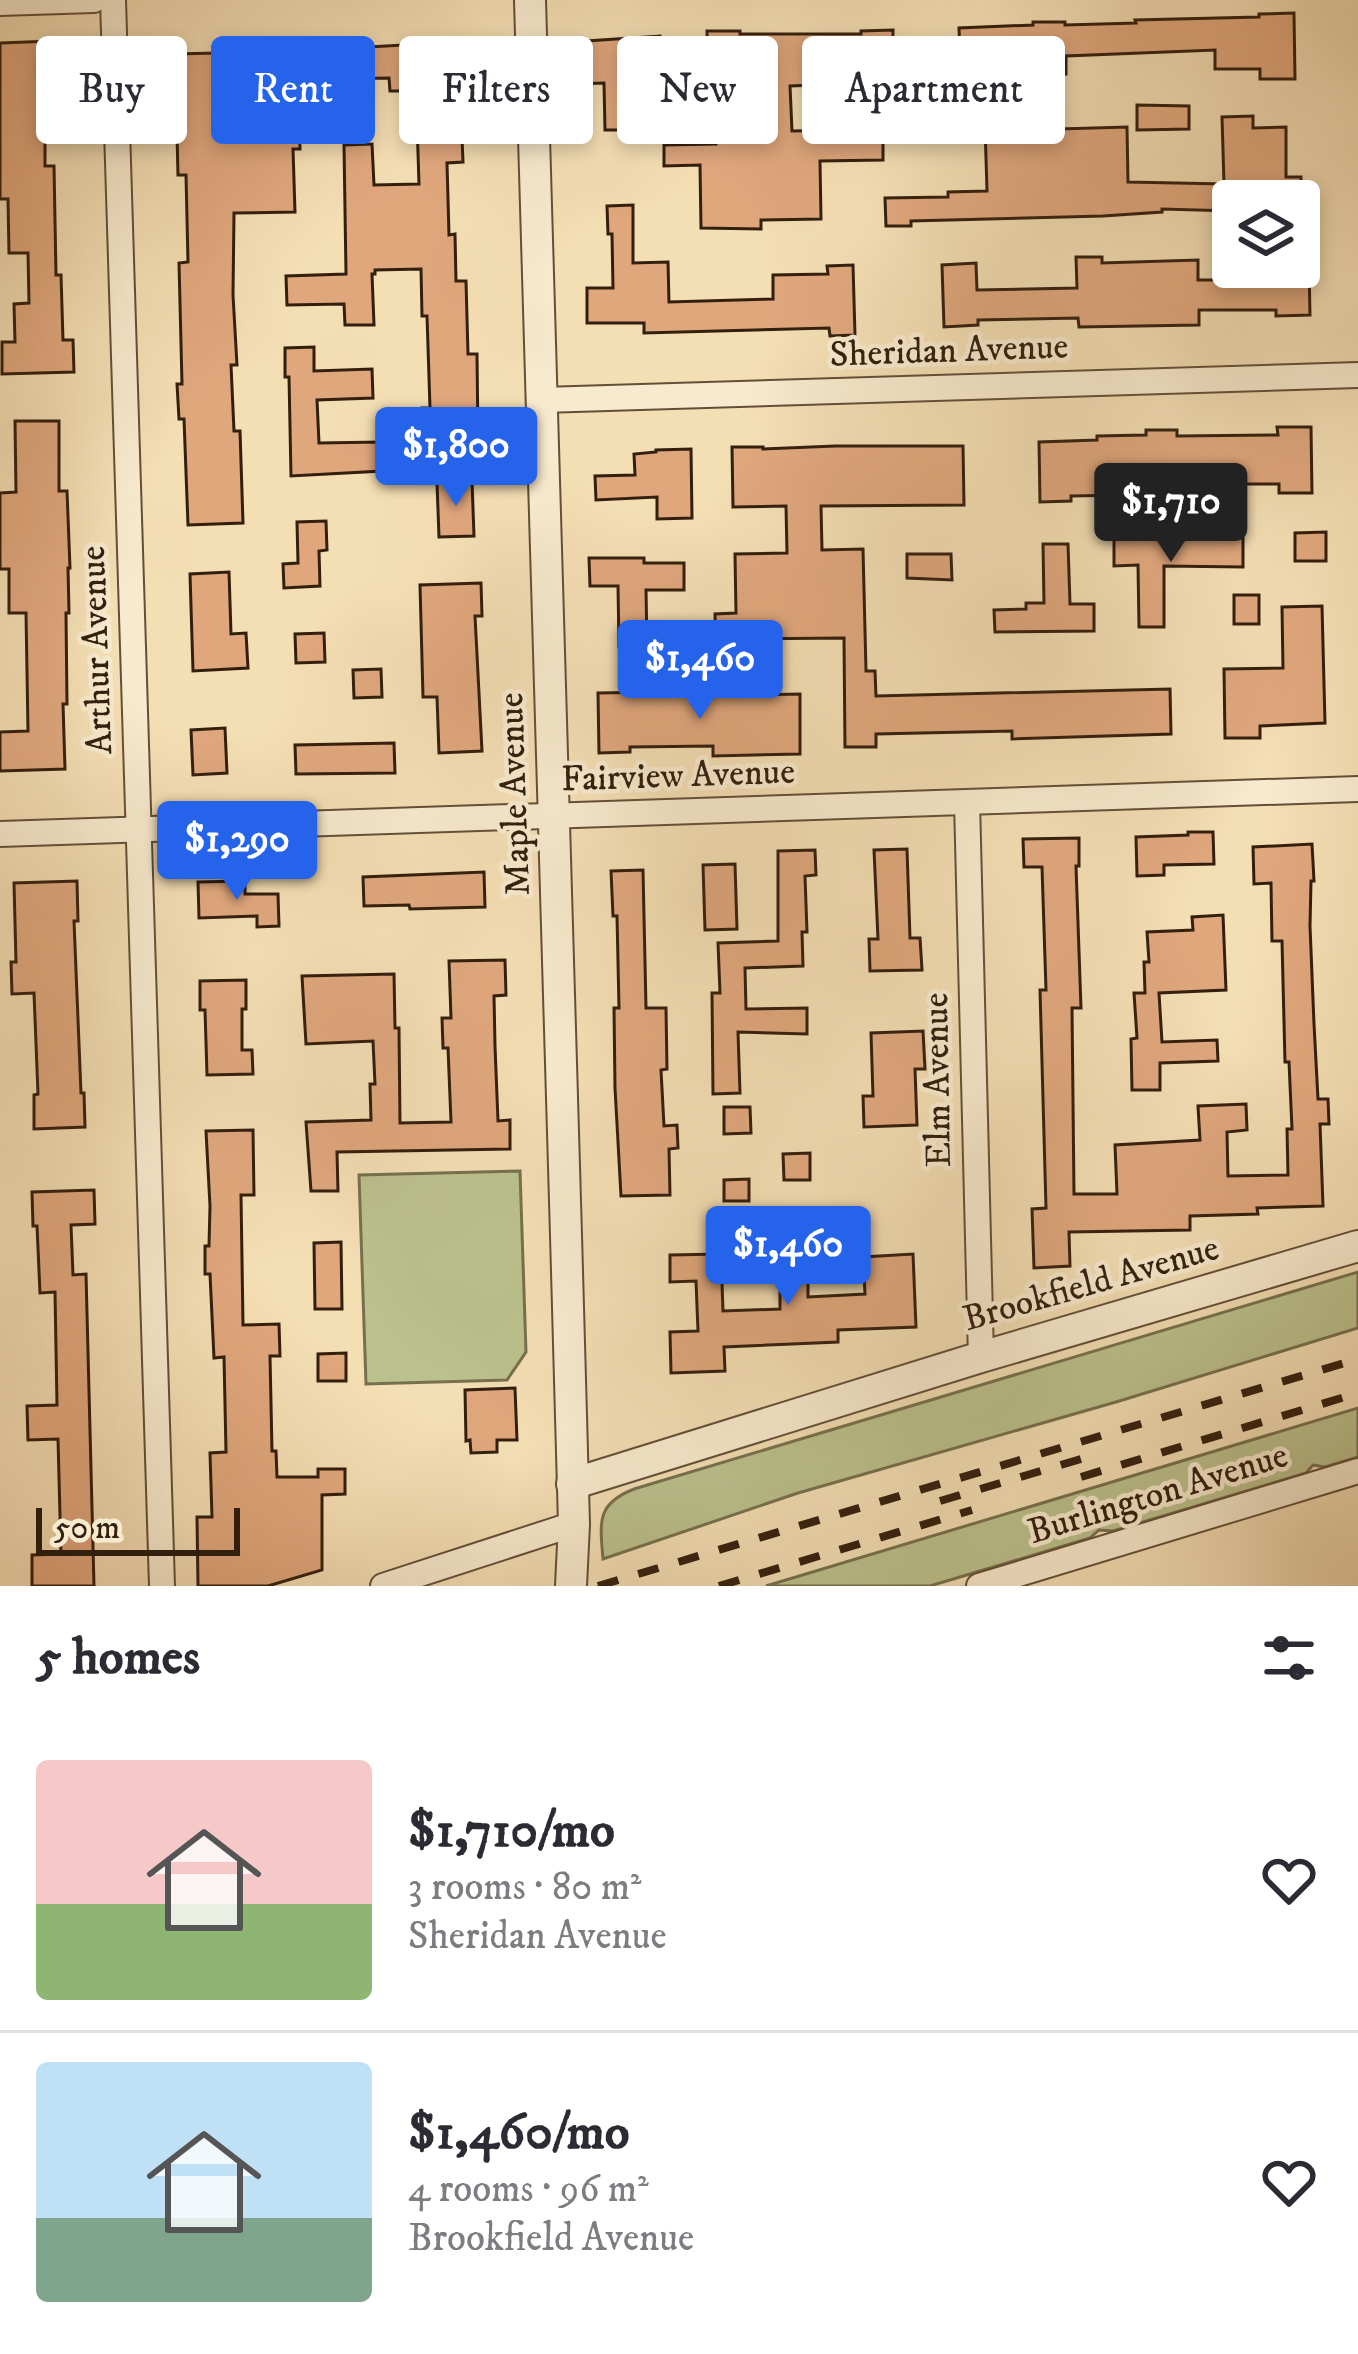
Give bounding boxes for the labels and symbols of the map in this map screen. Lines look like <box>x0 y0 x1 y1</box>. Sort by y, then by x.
street label: Sheridan Avenue <box>829 324 1069 378</box>
pin: $1,800 <box>358 407 554 509</box>
pin: $1,710 <box>1073 463 1269 565</box>
street label: Arthur Avenue <box>71 545 123 755</box>
pin: $1,460 <box>602 620 798 722</box>
street label: Maple Avenue <box>489 692 541 896</box>
street label: Fairview Avenue <box>560 749 796 803</box>
pin: $1,290 <box>139 801 335 903</box>
street label: Elm Avenue <box>914 992 962 1168</box>
pin: $1,460 <box>690 1206 886 1308</box>
street label: Brookfield Avenue <box>958 1226 1224 1342</box>
street label: Burlington Avenue <box>1023 1433 1293 1555</box>
scale bar <box>36 1502 240 1555</box>

